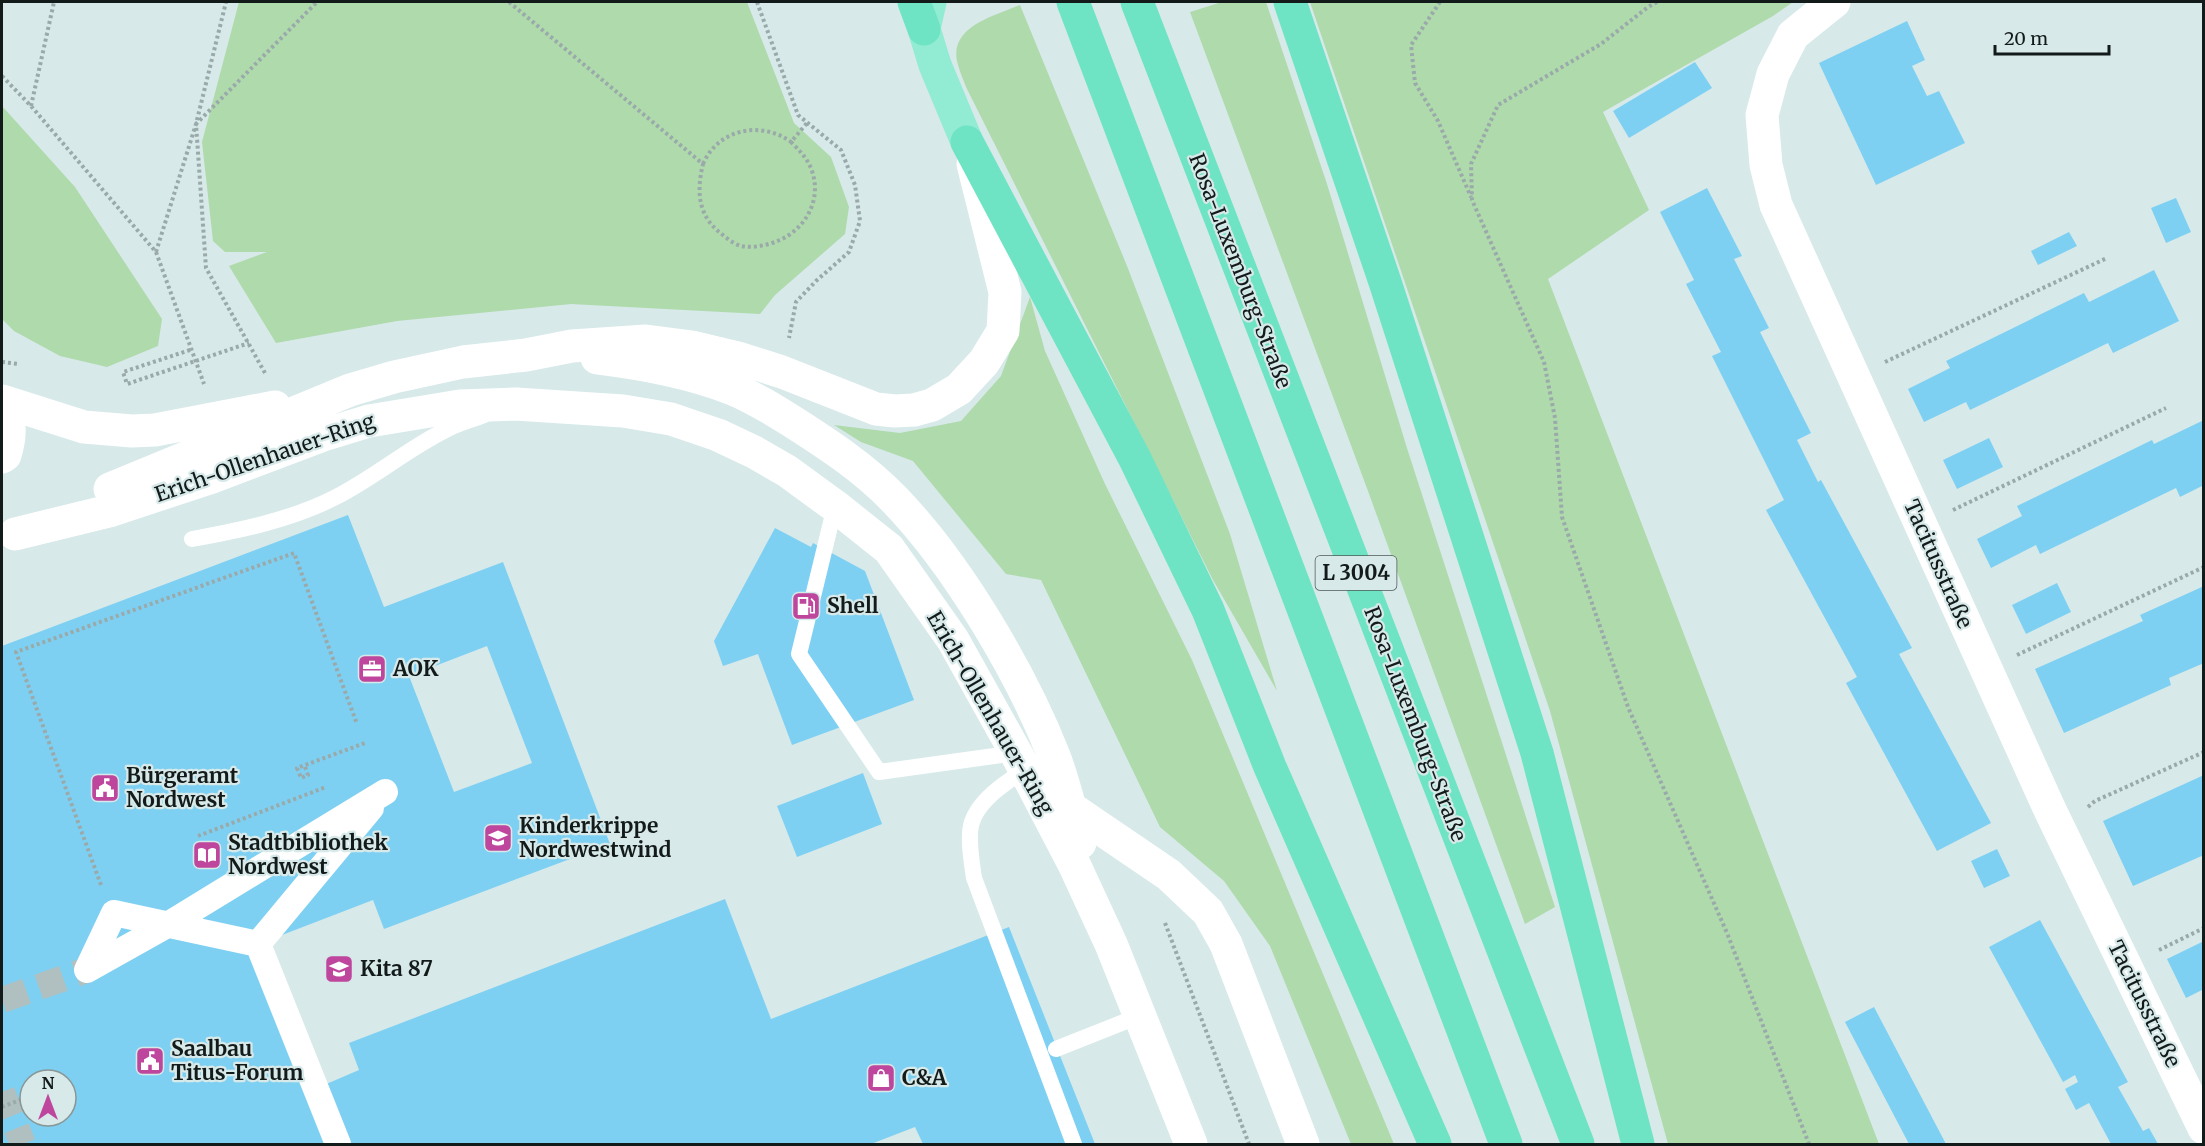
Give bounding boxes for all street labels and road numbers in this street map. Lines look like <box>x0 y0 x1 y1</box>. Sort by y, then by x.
street label: Rosa-Luxemburg-Straße <box>1183 149 1298 392</box>
street label: Erich-Ollenhauer-Ring <box>151 407 379 508</box>
street label: Tacitusstraße <box>1898 495 1979 632</box>
road number: L 3004 <box>1316 556 1396 590</box>
street label: Rosa-Luxemburg-Straße <box>1358 602 1473 845</box>
street label: Erich-Ollenhauer-Ring <box>921 606 1060 820</box>
street label: Tacitusstraße <box>2102 936 2187 1072</box>

